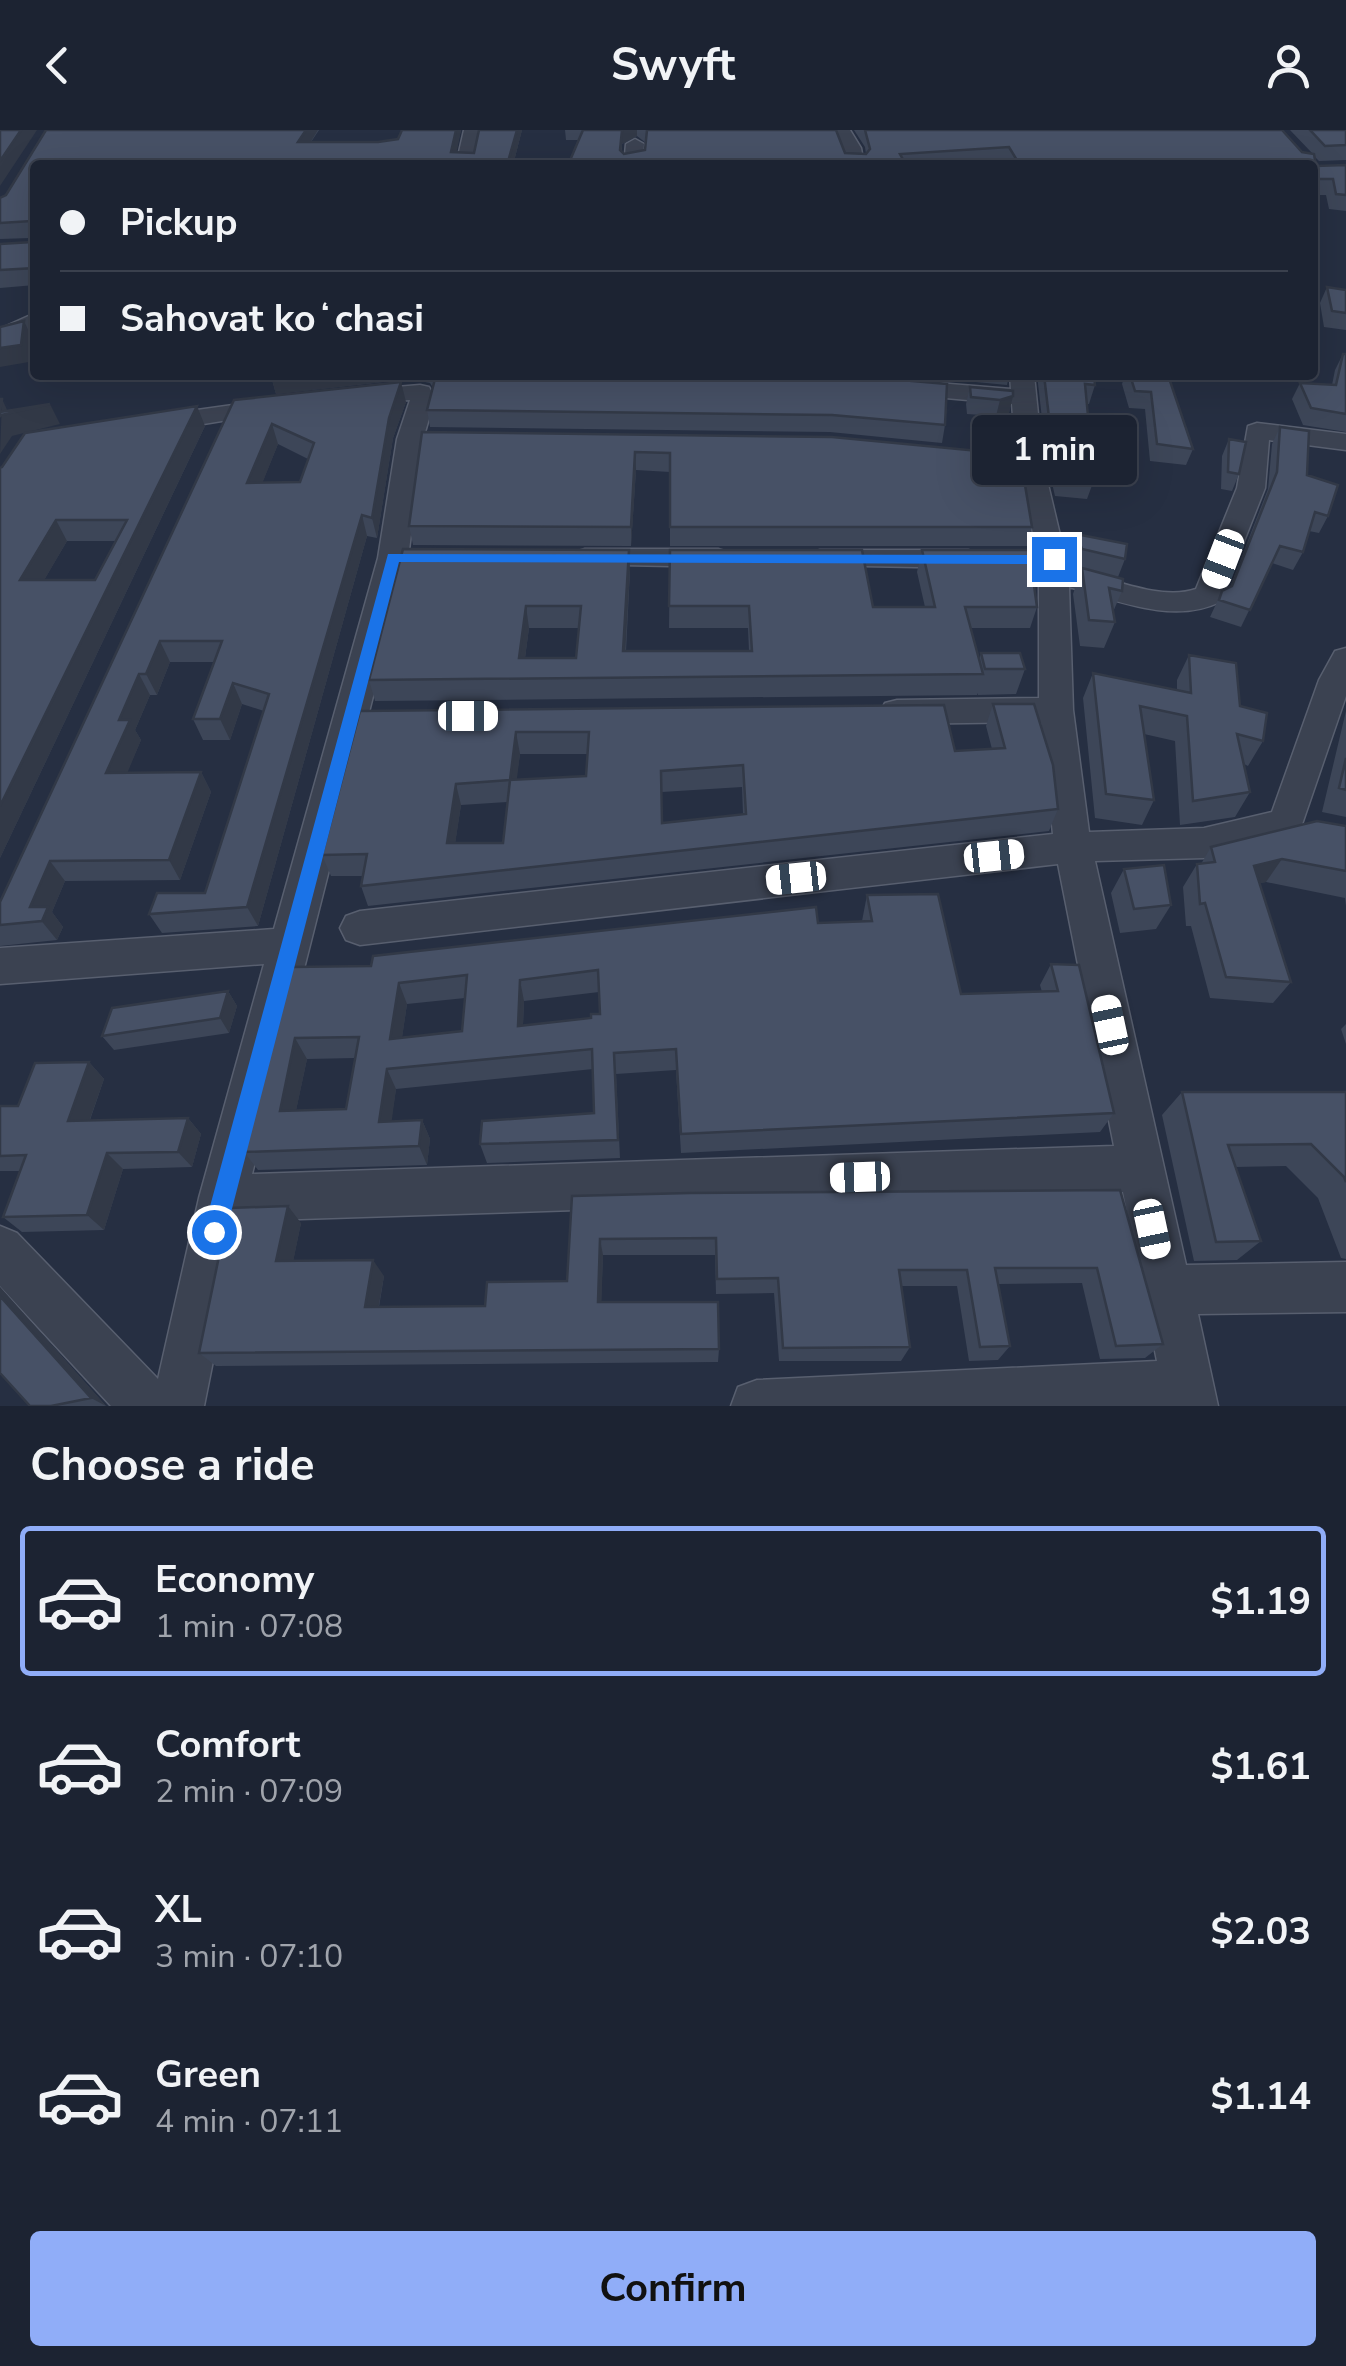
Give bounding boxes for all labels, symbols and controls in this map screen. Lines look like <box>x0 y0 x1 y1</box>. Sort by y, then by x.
text: Swyft <box>611 35 735 96</box>
icon: back <box>30 38 85 93</box>
icon: person <box>1261 38 1316 93</box>
text: Pickup <box>120 197 238 248</box>
text: Sahovat koʻchasi <box>120 293 424 344</box>
callout: 1 min <box>972 414 1136 484</box>
text: 1 min <box>1013 428 1096 471</box>
car <box>1198 526 1248 592</box>
route end <box>1032 537 1077 582</box>
car <box>438 701 498 731</box>
car <box>963 838 1025 874</box>
car <box>765 860 827 896</box>
car <box>1089 993 1131 1057</box>
car <box>829 1161 891 1193</box>
car <box>1131 1197 1173 1261</box>
route start <box>192 1210 237 1255</box>
text: Choose a ride <box>30 1435 315 1496</box>
text: Economy <box>155 1554 314 1605</box>
icon: car <box>35 1556 125 1646</box>
text: $1.19 <box>1210 1576 1311 1627</box>
text: 1 min · 07:08 <box>155 1605 343 1648</box>
text: Comfort <box>155 1719 300 1770</box>
icon: car <box>35 1721 125 1811</box>
text: $1.61 <box>1210 1741 1311 1792</box>
text: 2 min · 07:09 <box>155 1770 343 1813</box>
text: XL <box>155 1884 202 1935</box>
icon: car <box>35 1886 125 1976</box>
text: $2.03 <box>1210 1906 1311 1957</box>
text: 3 min · 07:10 <box>155 1935 343 1978</box>
text: Green <box>155 2049 261 2100</box>
icon: car <box>35 2051 125 2141</box>
text: $1.14 <box>1210 2071 1311 2122</box>
text: 4 min · 07:11 <box>155 2100 343 2143</box>
button: Confirm <box>30 2231 1316 2346</box>

